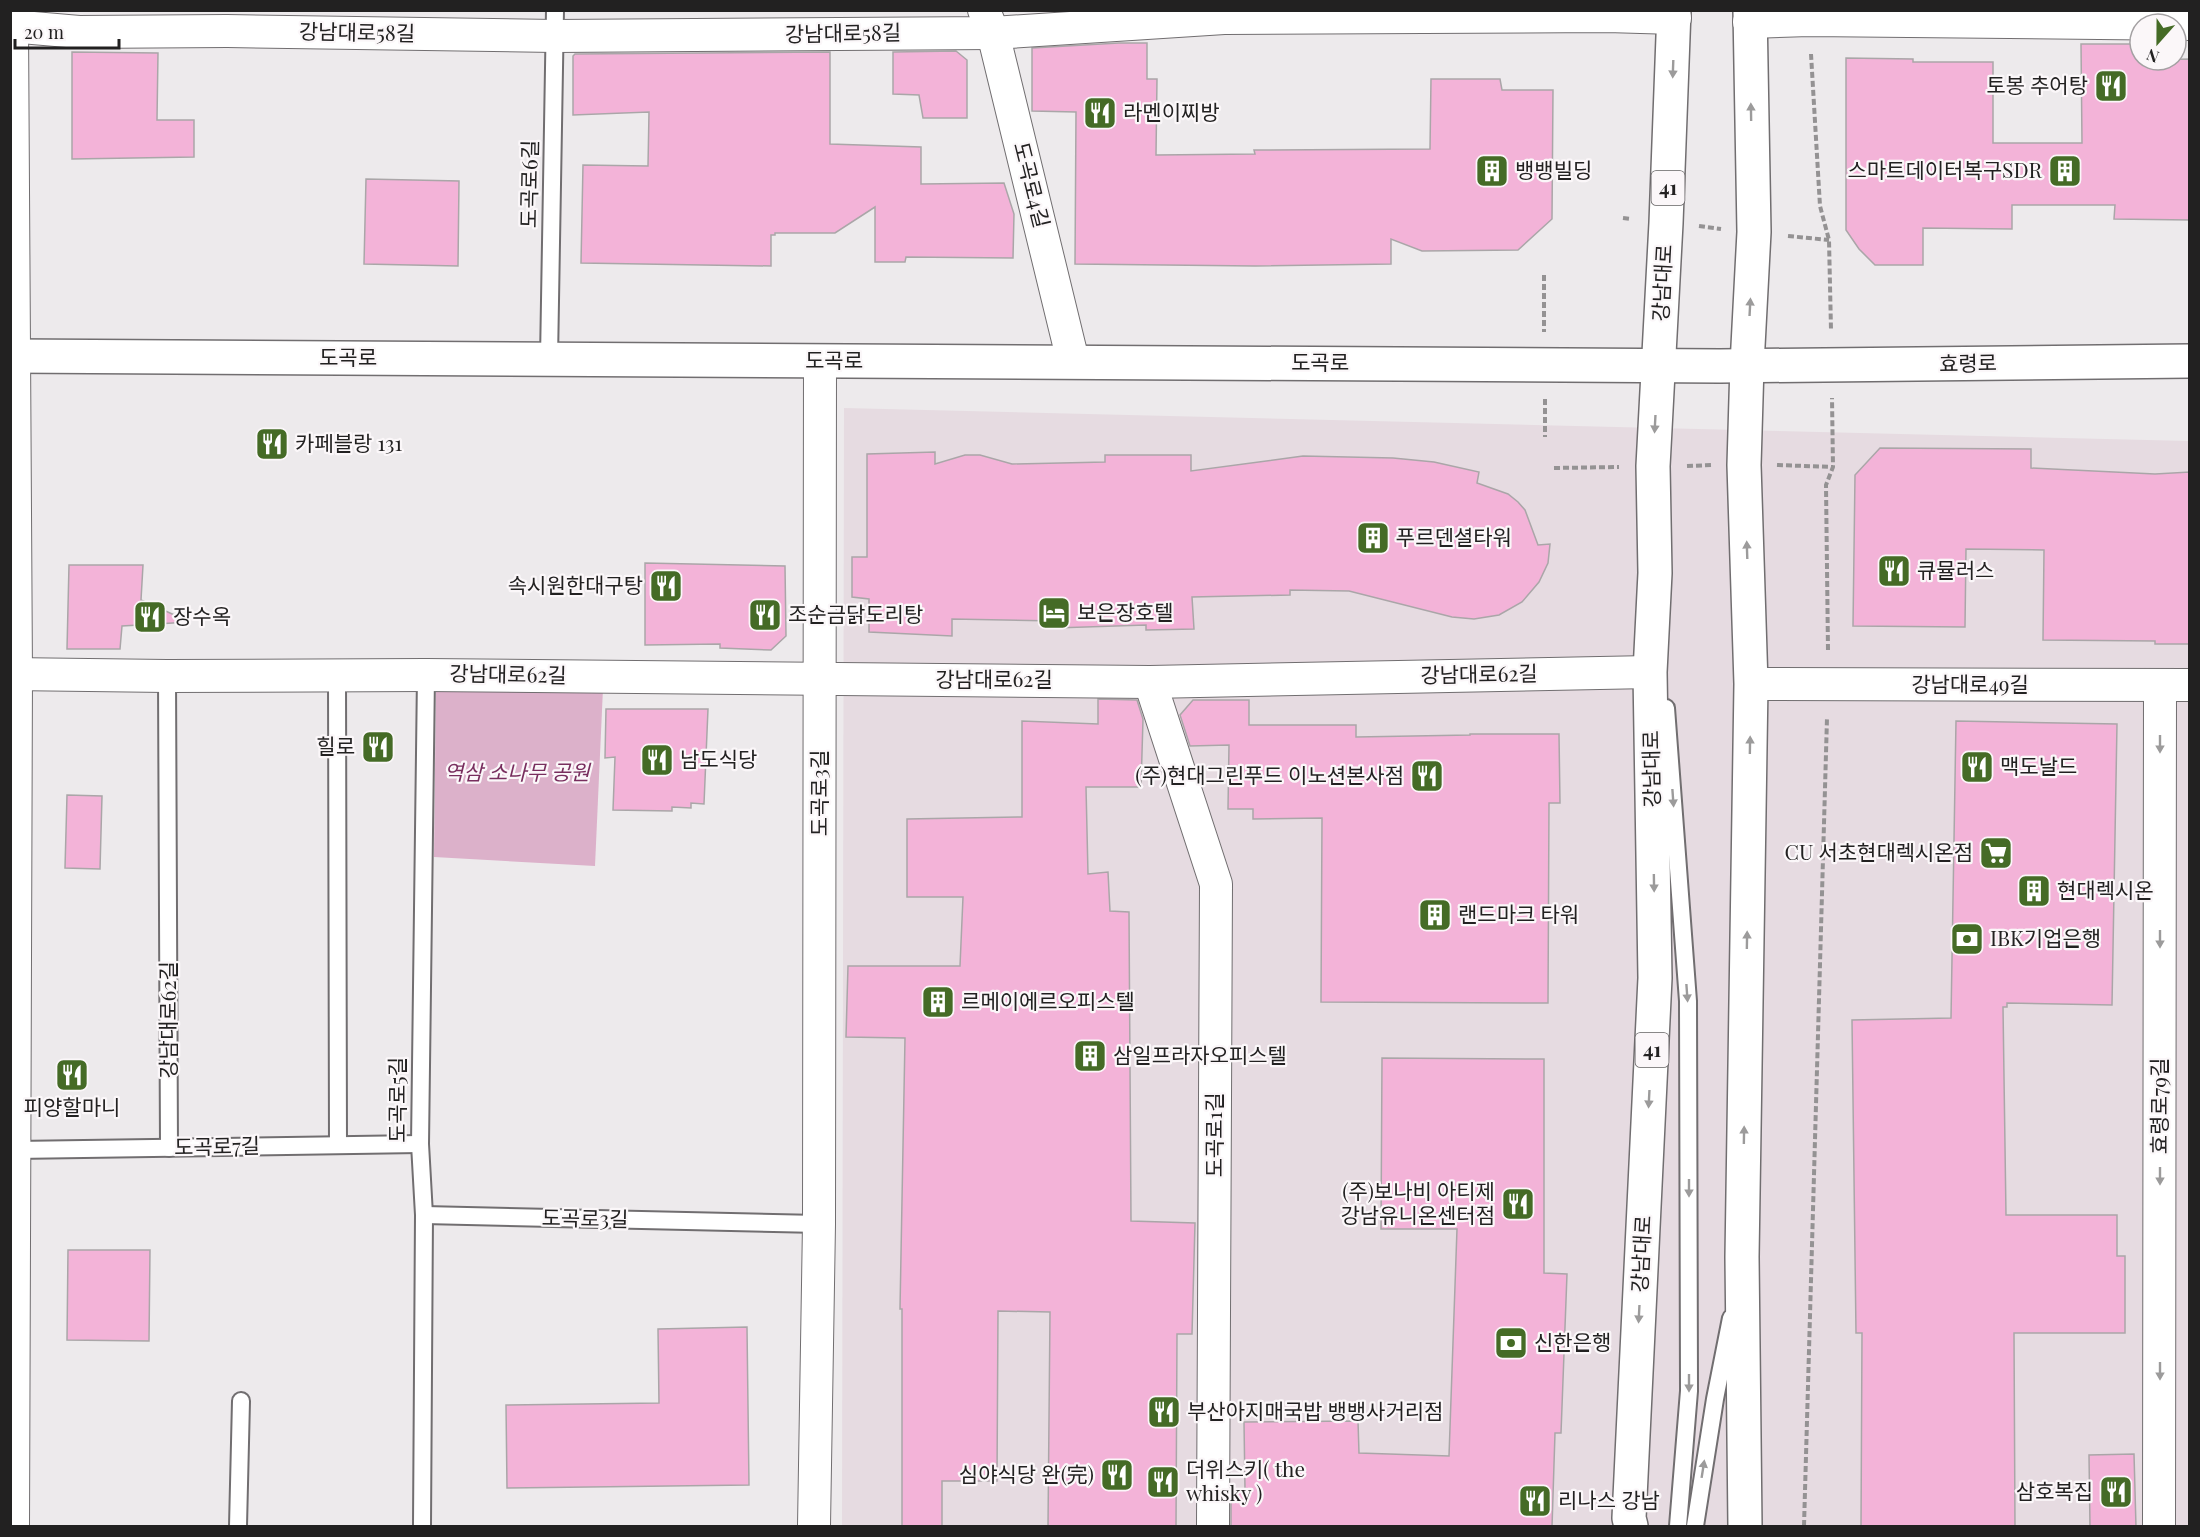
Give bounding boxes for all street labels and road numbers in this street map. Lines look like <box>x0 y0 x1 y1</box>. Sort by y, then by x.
street label: 강남대로58길 <box>299 16 415 46</box>
street label: 강남대로58길 <box>785 17 901 47</box>
street label: 도곡로4길 <box>1009 139 1057 230</box>
street label: 도곡로6길 <box>513 140 543 228</box>
road number: 41 <box>1652 171 1684 205</box>
street label: 강남대로 <box>1645 244 1677 322</box>
street label: 도곡로 <box>319 342 377 370</box>
street label: 도곡로 <box>805 345 863 373</box>
street label: 도곡로 <box>1291 347 1349 375</box>
street label: 효령로 <box>1939 347 1997 377</box>
street label: 강남대로62길 <box>449 658 567 688</box>
street label: 강남대로62길 <box>1420 658 1538 688</box>
street label: 강남대로62길 <box>935 664 1053 692</box>
street label: 강남대로49길 <box>1911 669 2029 697</box>
street label: 강남대로 <box>1635 730 1665 808</box>
street label: 도곡로3길 <box>804 750 832 836</box>
street label: 강남대로62길 <box>153 961 181 1079</box>
road number: 41 <box>1636 1033 1668 1067</box>
street label: 도곡로5길 <box>382 1057 410 1143</box>
street label: 효령로79길 <box>2144 1058 2172 1154</box>
street label: 도곡로1길 <box>1199 1092 1227 1178</box>
street label: 도곡로7길 <box>174 1130 260 1160</box>
street label: 도곡로3길 <box>541 1202 629 1232</box>
street label: 강남대로 <box>1624 1215 1656 1293</box>

